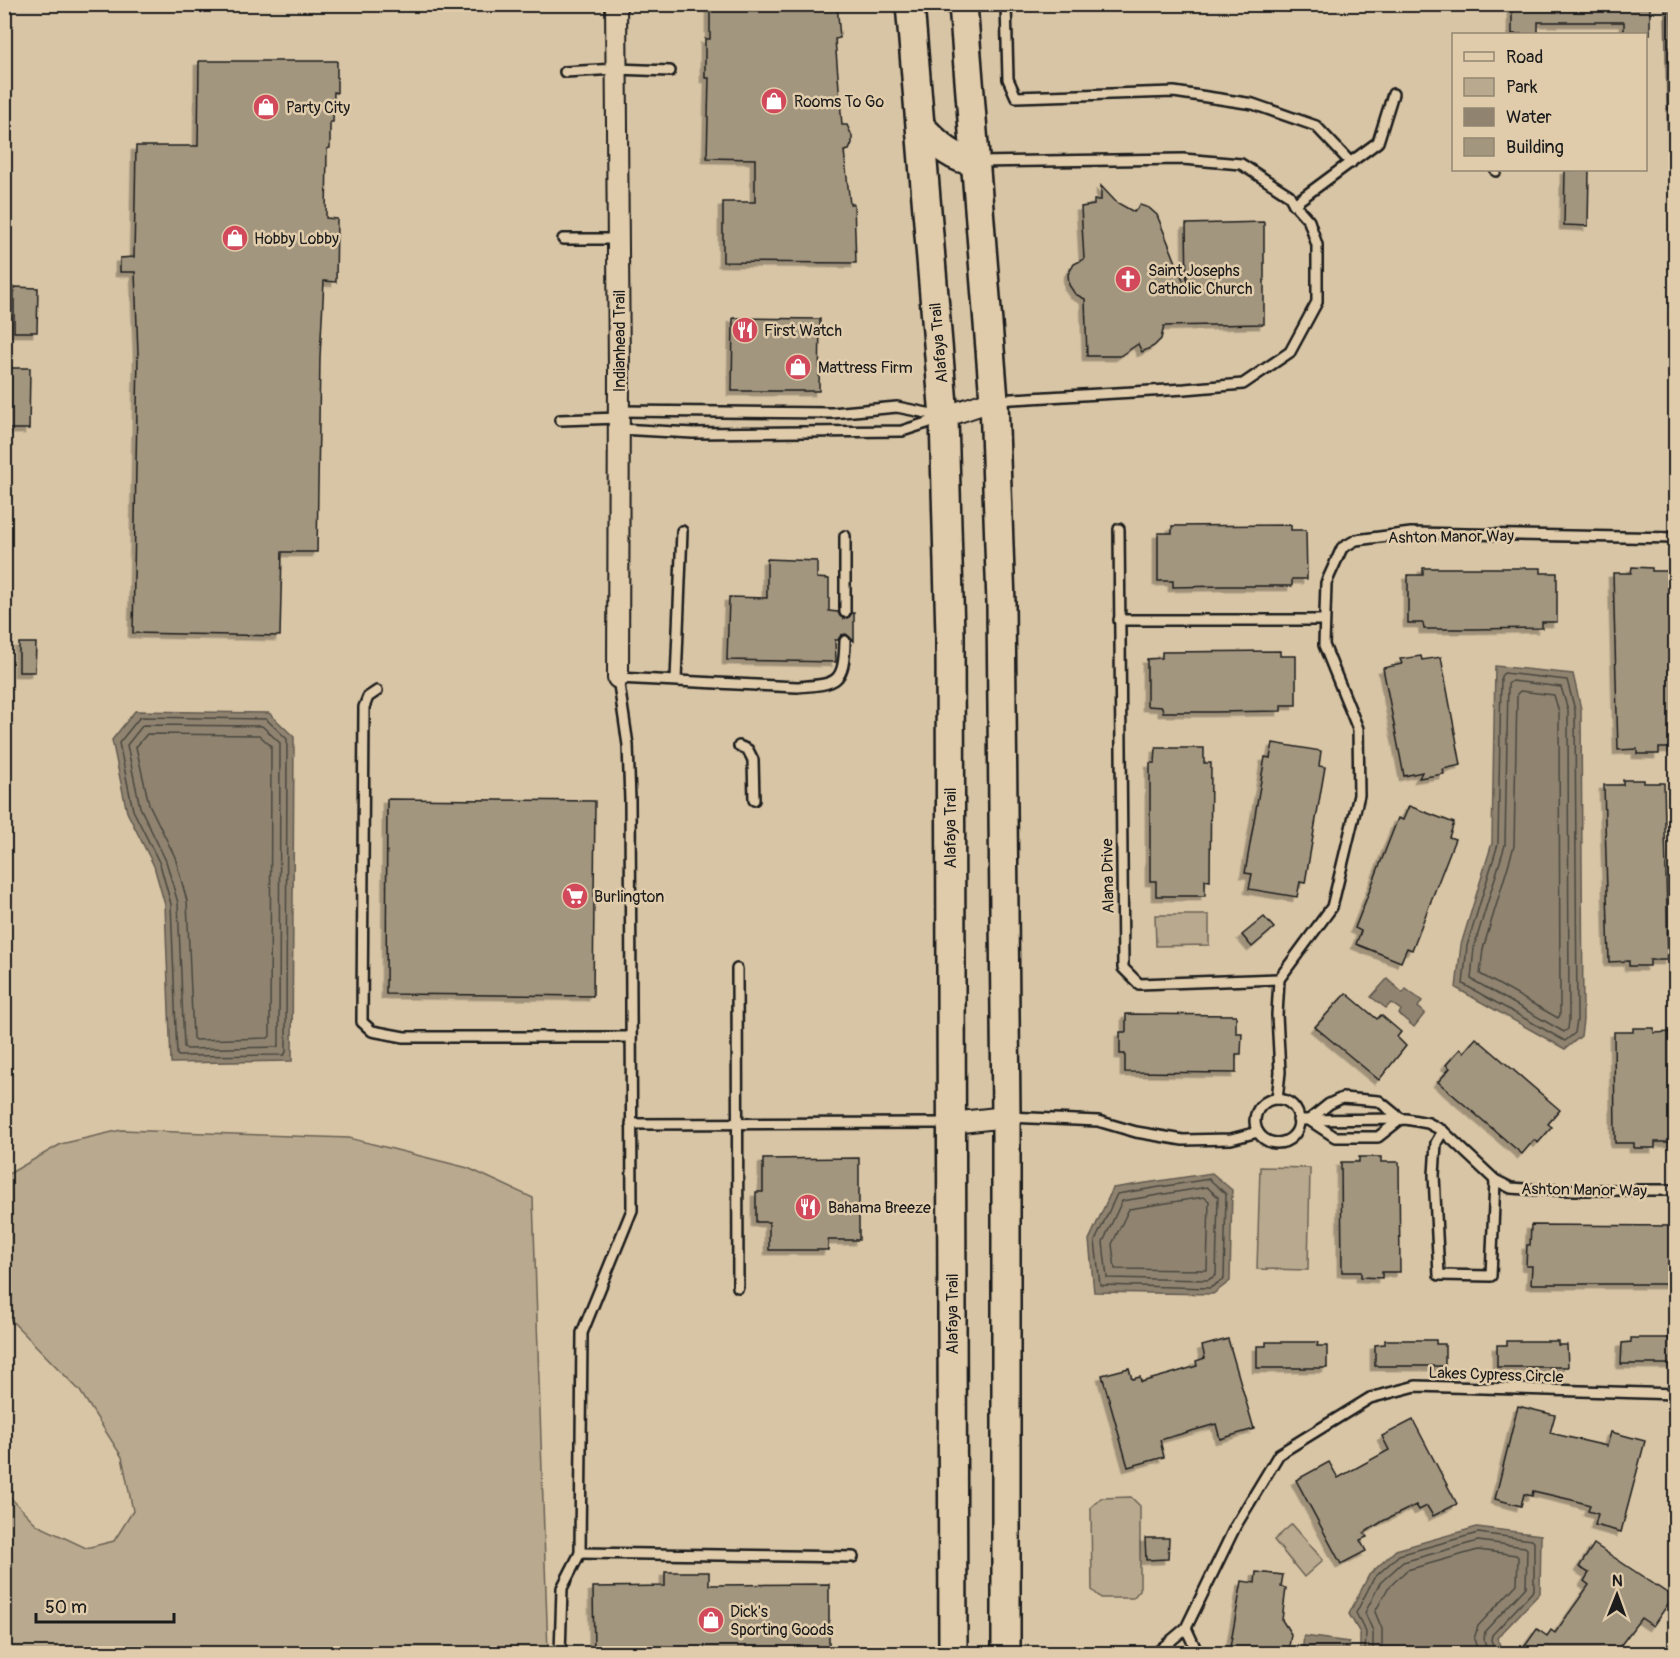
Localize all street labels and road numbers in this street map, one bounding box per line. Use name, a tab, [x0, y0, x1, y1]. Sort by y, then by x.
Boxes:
street label: Indianhead Trail	[610, 290, 630, 392]
street label: Alafaya Trail	[926, 302, 952, 384]
street label: Ashton Manor Way	[1388, 526, 1514, 548]
street label: Alafaya Trail	[941, 788, 961, 868]
street label: Alana Drive	[1097, 838, 1119, 914]
street label: Ashton Manor Way	[1521, 1179, 1647, 1201]
street label: Alafaya Trail	[943, 1274, 963, 1354]
street label: Lakes Cypress Circle	[1428, 1363, 1564, 1387]

